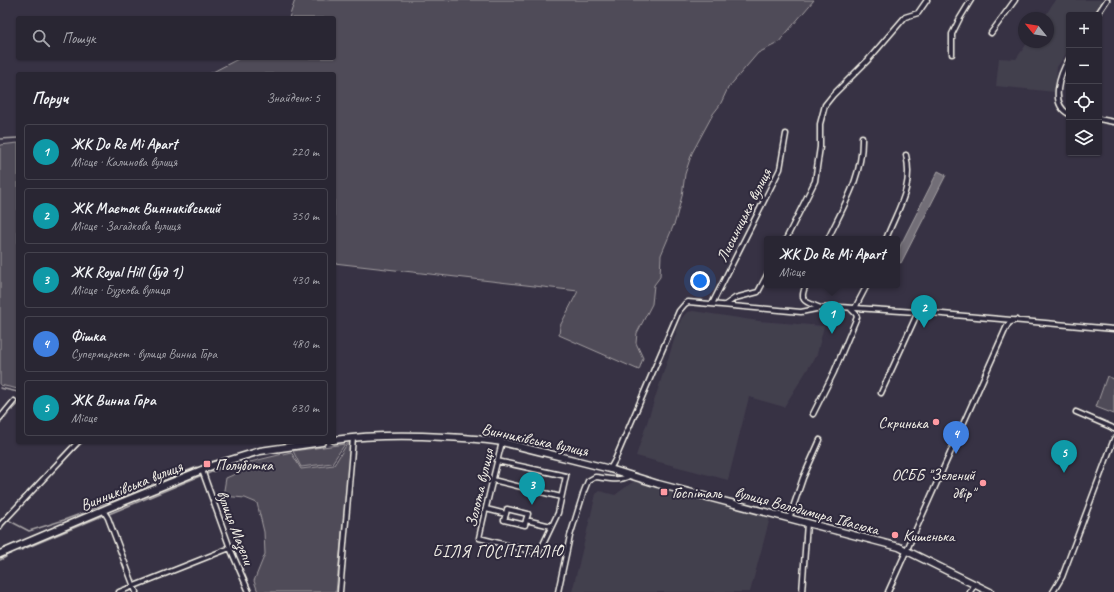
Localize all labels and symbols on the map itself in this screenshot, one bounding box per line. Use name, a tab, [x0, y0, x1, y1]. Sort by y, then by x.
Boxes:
north arrow	[1018, 12, 1054, 48]
street label: Лисиницька вулиця	[712, 164, 777, 266]
your location	[690, 271, 710, 291]
pin: 2	[911, 295, 937, 328]
pin: 1	[819, 301, 845, 334]
place label: Скринька	[878, 413, 930, 433]
marker: Скринька	[931, 417, 941, 427]
street label: Винниківська вулиця	[480, 419, 591, 461]
pin: 4	[943, 421, 969, 454]
pin: 5	[1051, 440, 1077, 473]
street label: Золота вулиця	[461, 446, 499, 529]
place label: Полуботка	[215, 455, 274, 475]
street label: Винниківська вулиця	[77, 456, 187, 516]
marker: Полуботка	[202, 459, 212, 469]
place label: ОСББ "Зелений двір"	[891, 465, 978, 503]
pin: 3	[519, 472, 545, 505]
marker: ОСББ "Зелений двір"	[978, 478, 988, 488]
street label: вулиця Володимира Івасюка	[732, 482, 882, 540]
place label: Госпіталь	[672, 483, 723, 503]
street label: вулиця Мазепи	[212, 487, 259, 569]
marker: Госпіталь	[659, 487, 669, 497]
place label: Кишенька	[903, 526, 956, 546]
marker: Кишенька	[890, 530, 900, 540]
district label: БІЛЯ ГОСПІТАЛЮ	[432, 541, 565, 562]

